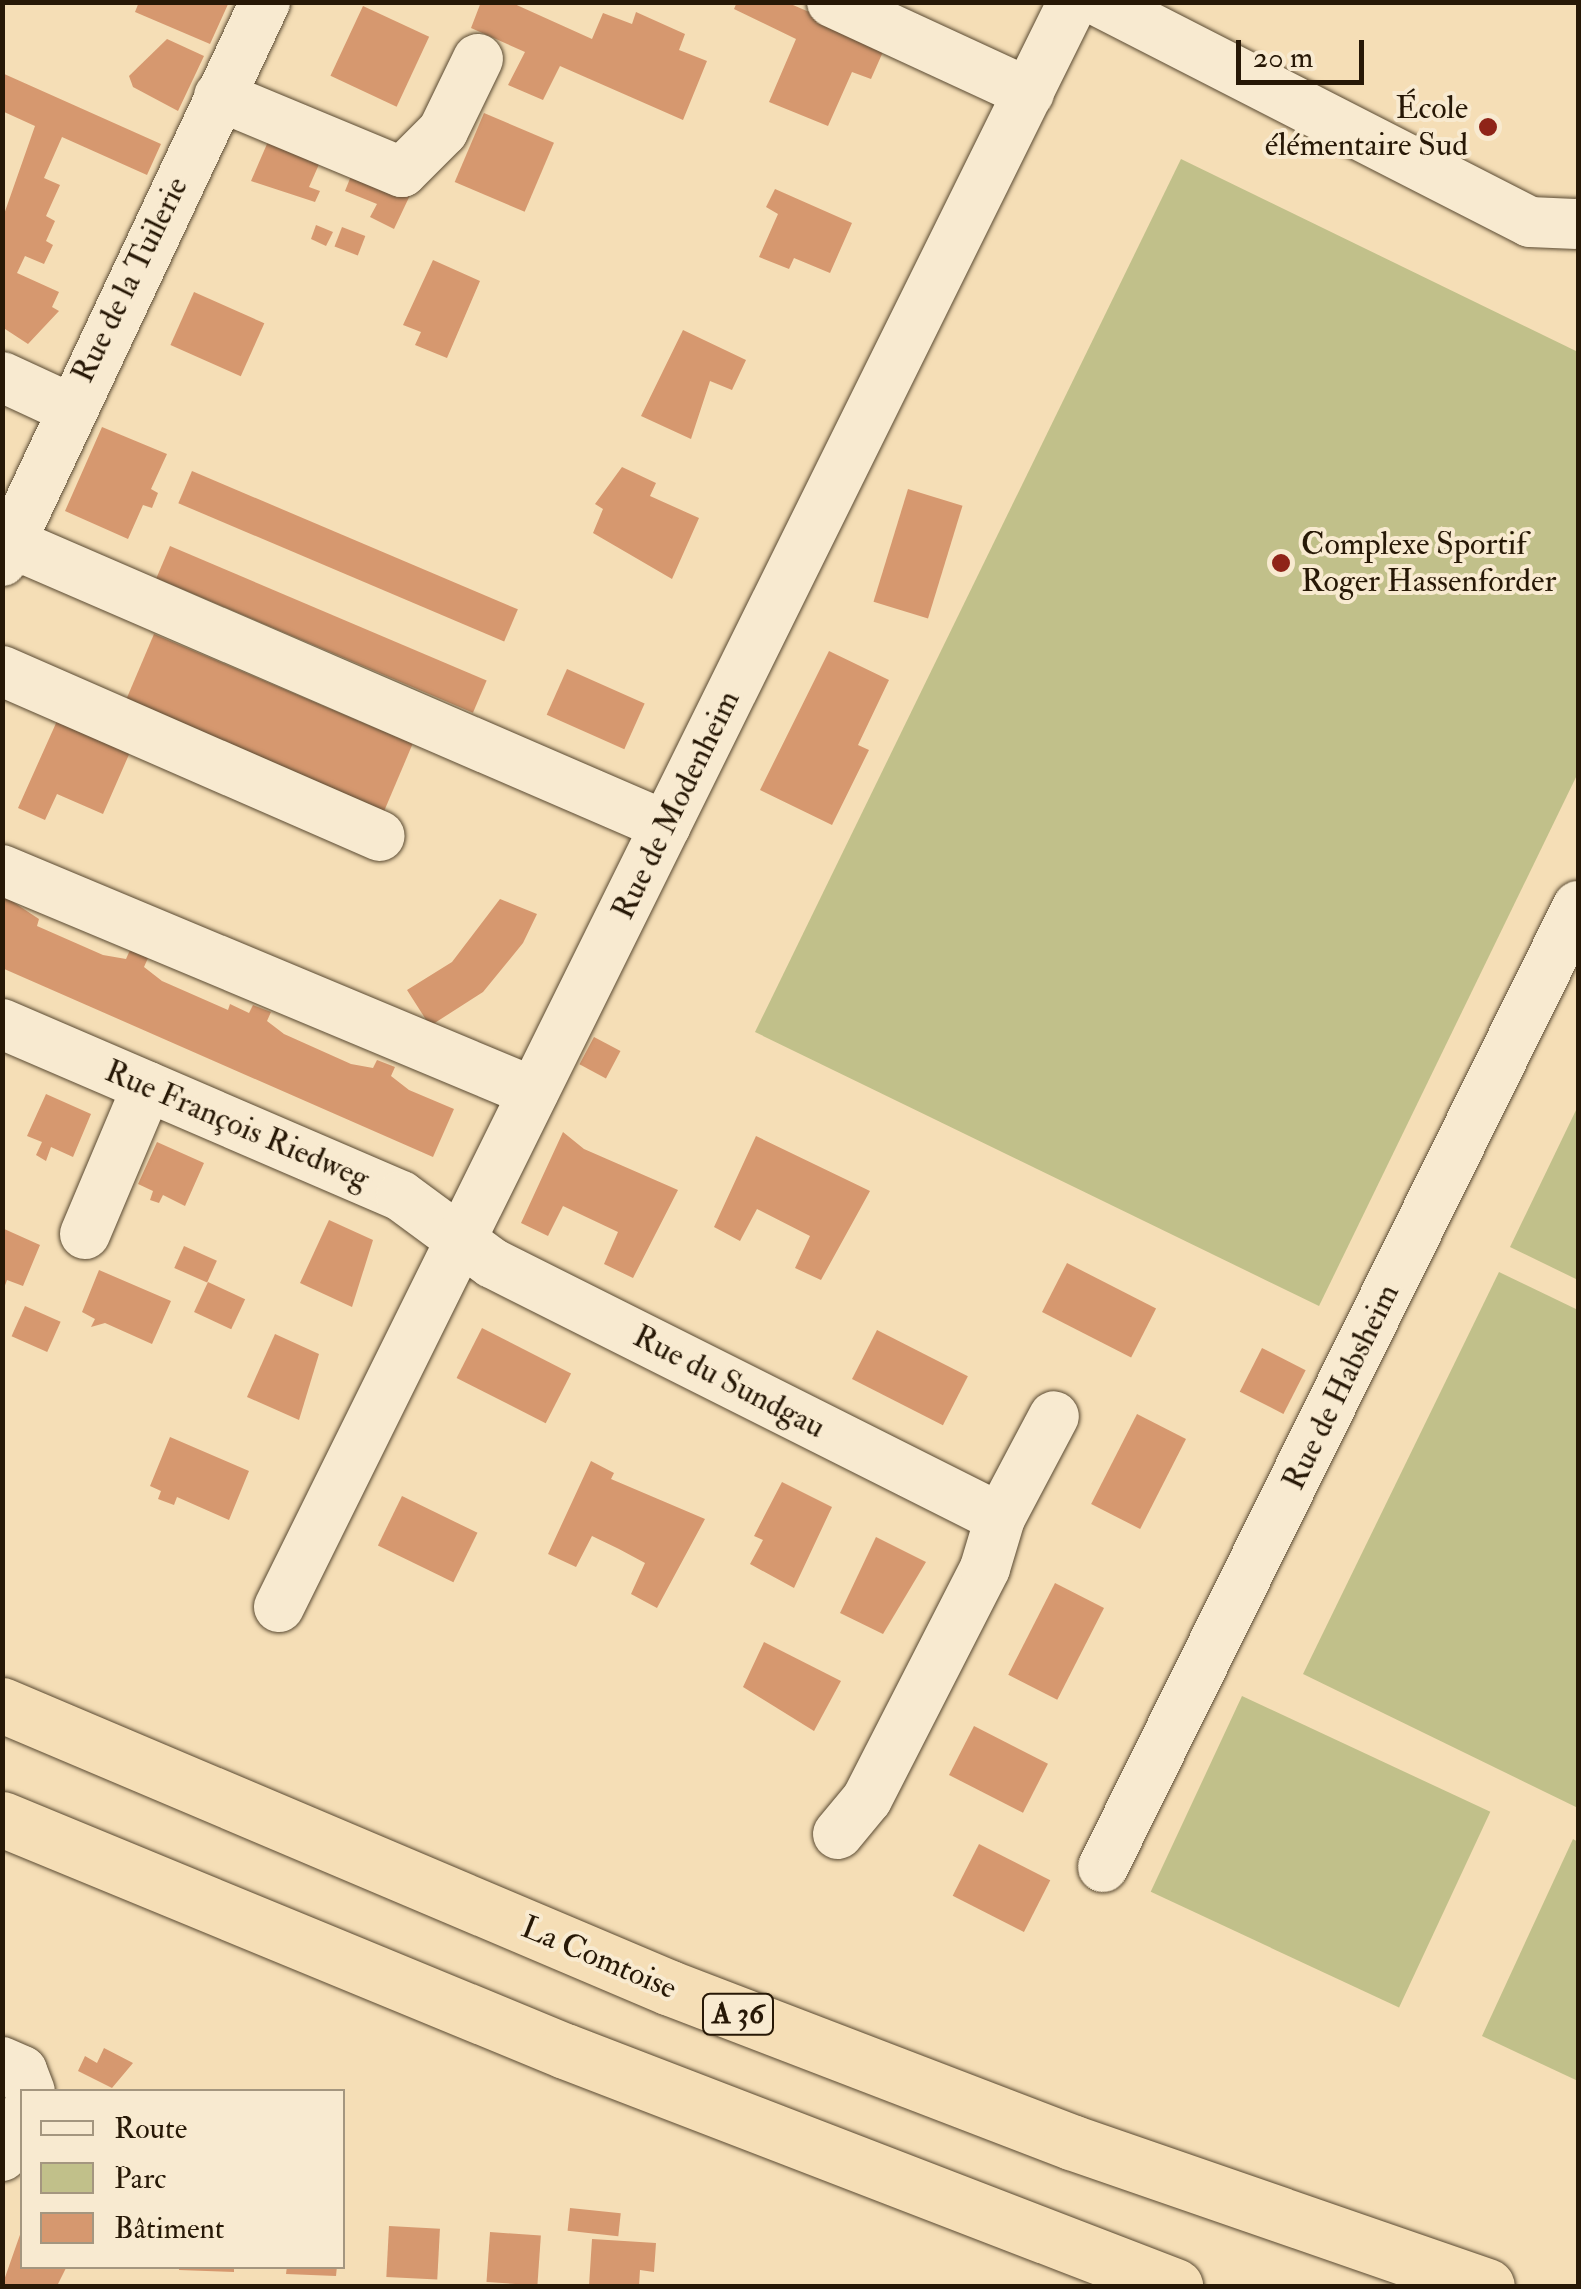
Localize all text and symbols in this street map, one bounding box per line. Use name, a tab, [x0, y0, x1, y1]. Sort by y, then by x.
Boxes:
scale bar	[1241, 20, 1368, 82]
text: 20 m	[1253, 39, 1313, 76]
place label: École élémentaire Sud	[1265, 90, 1468, 165]
marker: École élémentaire Sud	[1477, 116, 1499, 138]
street label: Rue de la Tuilerie	[64, 171, 196, 389]
place label: Complexe Sportif Roger Hassenforder	[1301, 526, 1556, 601]
marker: Complexe Sportif Roger Hassenforder	[1270, 552, 1292, 574]
street label: Rue de Modenheim	[604, 684, 748, 926]
street label: Rue François Riedweg	[99, 1052, 375, 1198]
street label: Rue de Habsheim	[1275, 1278, 1407, 1496]
street label: Rue du Sundgau	[627, 1317, 831, 1447]
street label: La Comtoise	[516, 1908, 682, 2008]
road number: A 36	[700, 1989, 776, 2039]
legend	[20, 2089, 345, 2269]
text: Route	[114, 2110, 187, 2147]
text: Parc	[114, 2160, 166, 2197]
text: Bâtiment	[114, 2210, 224, 2247]

